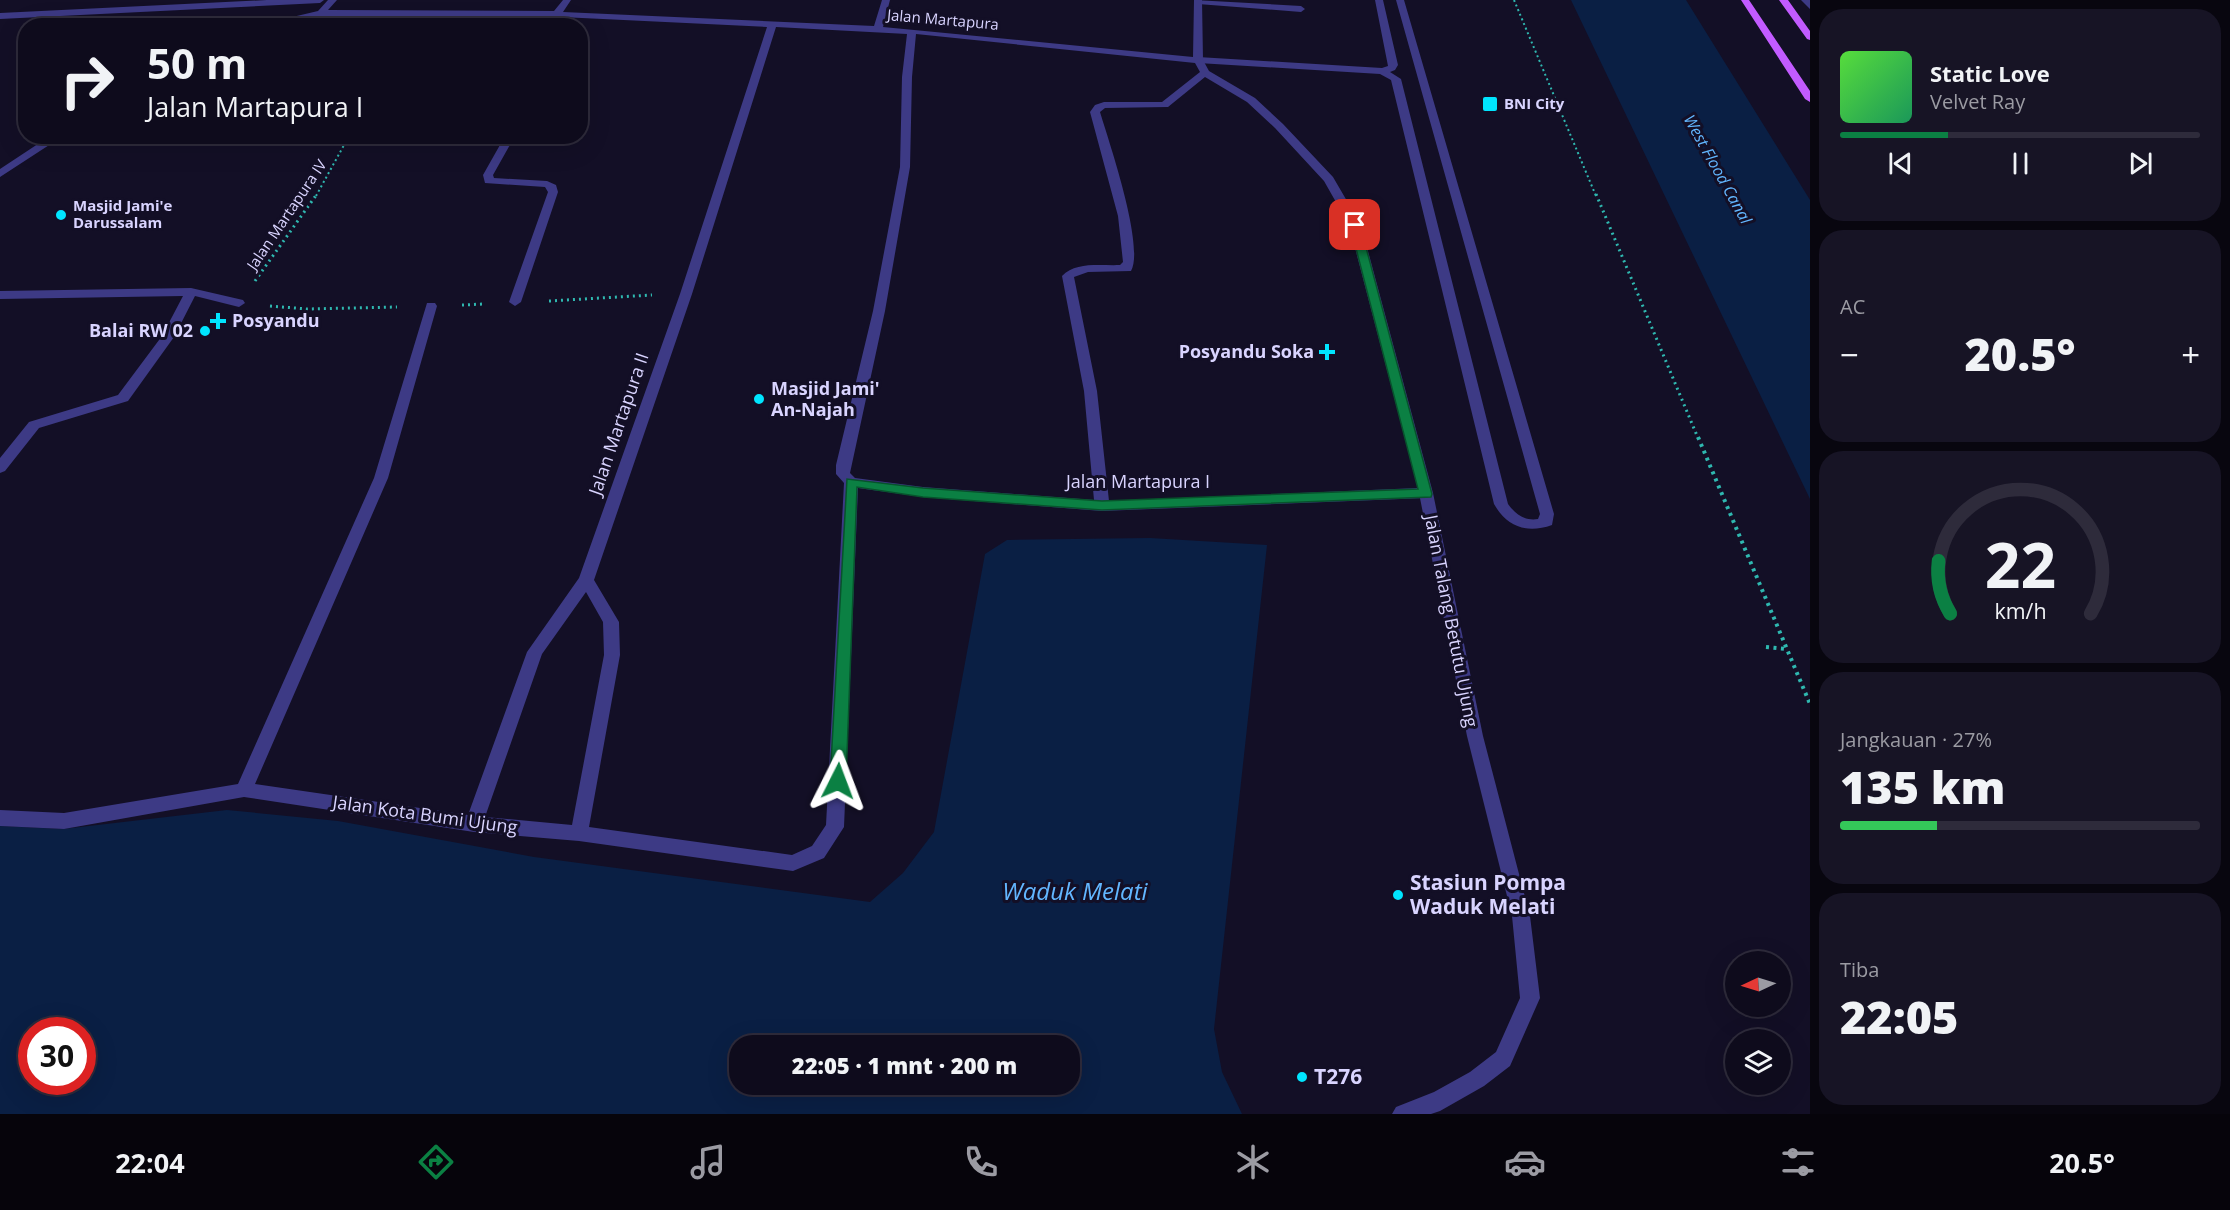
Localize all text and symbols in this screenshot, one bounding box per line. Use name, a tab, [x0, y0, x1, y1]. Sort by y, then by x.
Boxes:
street label: Jalan Martapura	[884, 4, 1000, 34]
text: 50 m	[147, 34, 247, 91]
icon: right	[48, 42, 126, 120]
text: Static Love	[1930, 58, 2050, 88]
text: Jalan Martapura I	[147, 88, 363, 125]
text: Velvet Ray	[1930, 88, 2025, 115]
place label: BNI City	[1504, 93, 1565, 113]
marker: BNI City	[1481, 95, 1499, 113]
water label: West Flood Canal	[1679, 110, 1758, 228]
icon: previous	[1884, 147, 1917, 180]
icon: pause	[2004, 147, 2037, 180]
icon: next	[2124, 147, 2157, 180]
street label: Jalan Martapura IV	[241, 155, 331, 275]
place label: Masjid Jami'e Darussalam	[73, 195, 173, 232]
pin	[1329, 199, 1380, 250]
marker: Masjid Jami'e Darussalam	[54, 208, 68, 222]
icon: arrive	[1338, 208, 1371, 241]
text: AC	[1840, 293, 1865, 320]
place label: Posyandu	[232, 308, 320, 332]
marker: Posyandu	[209, 312, 227, 330]
place label: Balai RW 02	[89, 318, 193, 342]
text: 20.5°	[1964, 323, 2076, 384]
marker: Balai RW 02	[198, 324, 212, 338]
text: −	[1840, 332, 1859, 377]
text: +	[2181, 332, 2200, 377]
place label: Posyandu Soka	[1179, 339, 1314, 363]
marker: Posyandu Soka	[1318, 343, 1336, 361]
street label: Jalan Martapura II	[582, 349, 654, 500]
place label: Masjid Jami' An-Najah	[771, 376, 880, 421]
marker: Masjid Jami' An-Najah	[752, 392, 766, 406]
street label: Jalan Martapura I	[1064, 469, 1210, 493]
street label: Jalan Talang Betutu Ujung	[1419, 511, 1484, 729]
text: 22	[1984, 521, 2056, 606]
text: km/h	[1994, 596, 2046, 625]
text: Jangkauan · 27%	[1840, 726, 1992, 753]
position arrow	[806, 749, 870, 813]
text: 135 km	[1840, 756, 2005, 817]
street label: Jalan Kota Bumi Ujung	[329, 789, 519, 839]
place label: Stasiun Pompa Waduk Melati	[1410, 868, 1566, 920]
water label: Waduk Melati	[1002, 874, 1149, 907]
marker: Stasiun Pompa Waduk Melati	[1391, 888, 1405, 902]
north arrow	[1725, 951, 1791, 1017]
map controls	[1725, 951, 1791, 1095]
text: Tiba	[1840, 956, 1879, 983]
text: 22:05	[1840, 986, 1958, 1047]
speed limit sign: 30	[18, 1017, 96, 1095]
button: layers	[1725, 1029, 1791, 1095]
text: 22:05 · 1 mnt · 200 m	[792, 1050, 1017, 1080]
place label: T276	[1314, 1062, 1362, 1090]
marker: T276	[1295, 1070, 1309, 1084]
icon: directions	[415, 1141, 457, 1183]
icon: music	[687, 1141, 729, 1183]
icon: phone	[960, 1141, 1002, 1183]
icon: climate	[1232, 1141, 1274, 1183]
icon: car	[1504, 1141, 1546, 1183]
icon: filters	[1777, 1141, 1819, 1183]
text: 22:04	[115, 1144, 185, 1181]
text: 20.5°	[2049, 1144, 2115, 1181]

